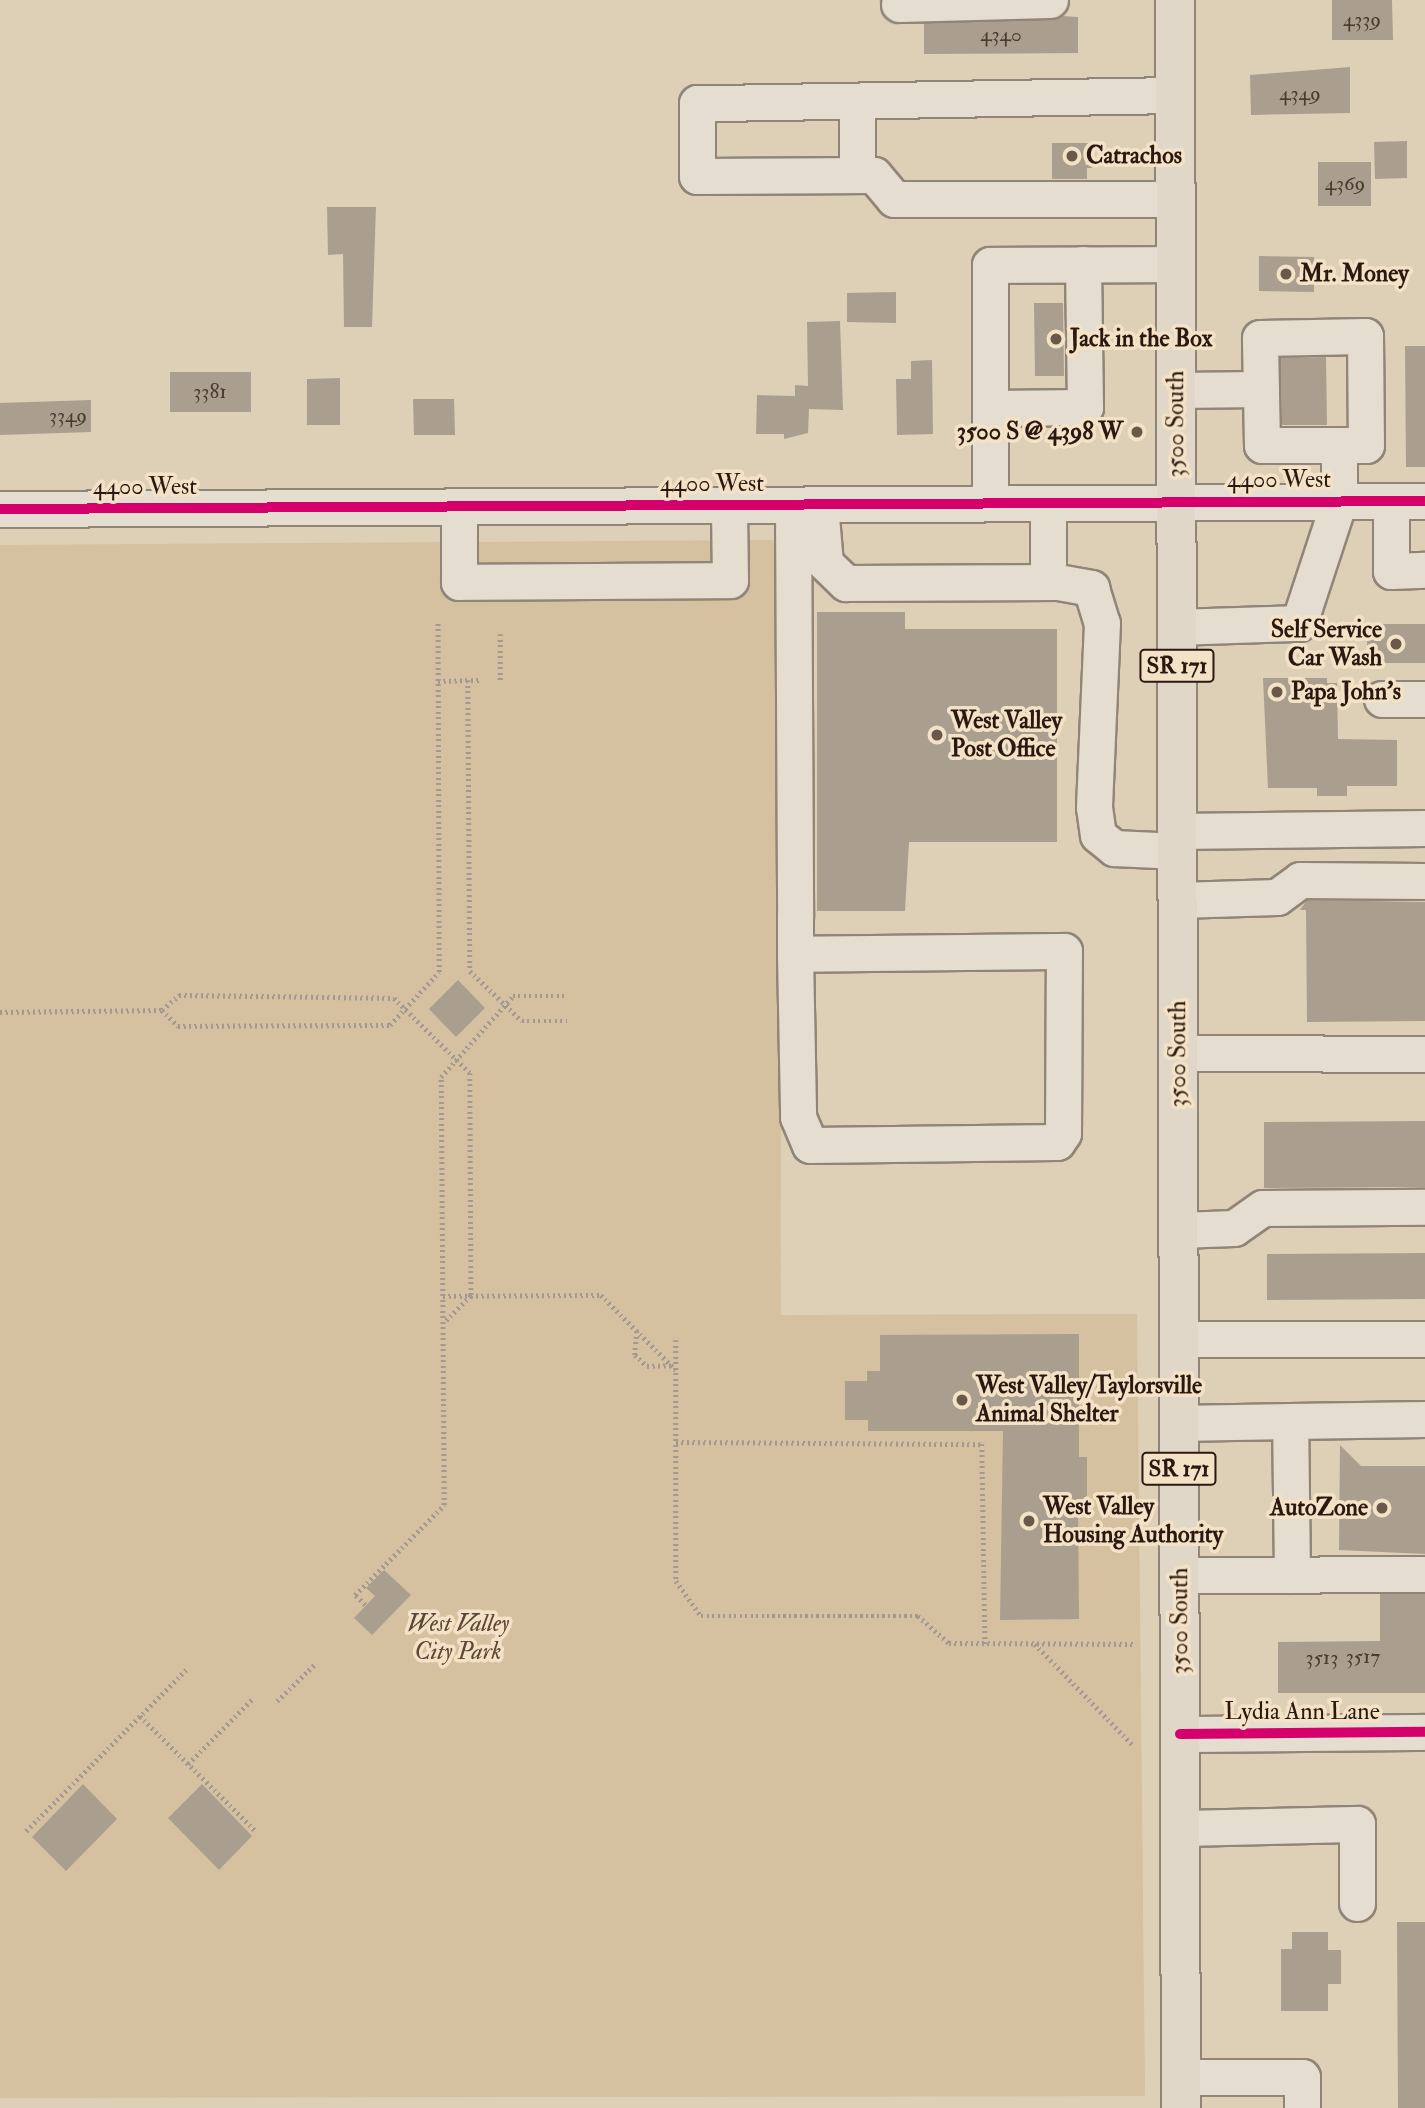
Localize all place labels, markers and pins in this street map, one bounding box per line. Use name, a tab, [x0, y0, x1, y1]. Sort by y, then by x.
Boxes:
place label: Catrachos	[1086, 142, 1182, 170]
marker: Catrachos	[1064, 148, 1080, 164]
place label: Mr. Money	[1300, 260, 1409, 288]
marker: Mr. Money	[1278, 266, 1294, 282]
place label: Jack in the Box	[1070, 325, 1212, 353]
marker: Jack in the Box	[1048, 331, 1064, 347]
place label: 3500 S @ 4398 W	[957, 418, 1123, 446]
marker: 3500 S @ 4398 W	[1129, 424, 1145, 440]
place label: Self Service Car Wash	[1271, 616, 1382, 672]
marker: Self Service Car Wash	[1388, 636, 1404, 652]
place label: Papa John's	[1291, 678, 1401, 706]
marker: Papa John's	[1269, 684, 1285, 700]
place label: West Valley Post Office	[951, 707, 1062, 763]
marker: West Valley Post Office	[929, 727, 945, 743]
place label: West Valley/Taylorsville Animal Shelter	[976, 1372, 1202, 1428]
marker: West Valley/Taylorsville Animal Shelter	[954, 1392, 970, 1408]
place label: West Valley Housing Authority	[1043, 1493, 1223, 1549]
place label: AutoZone	[1270, 1494, 1368, 1522]
marker: AutoZone	[1374, 1500, 1390, 1516]
marker: West Valley Housing Authority	[1021, 1513, 1037, 1529]

